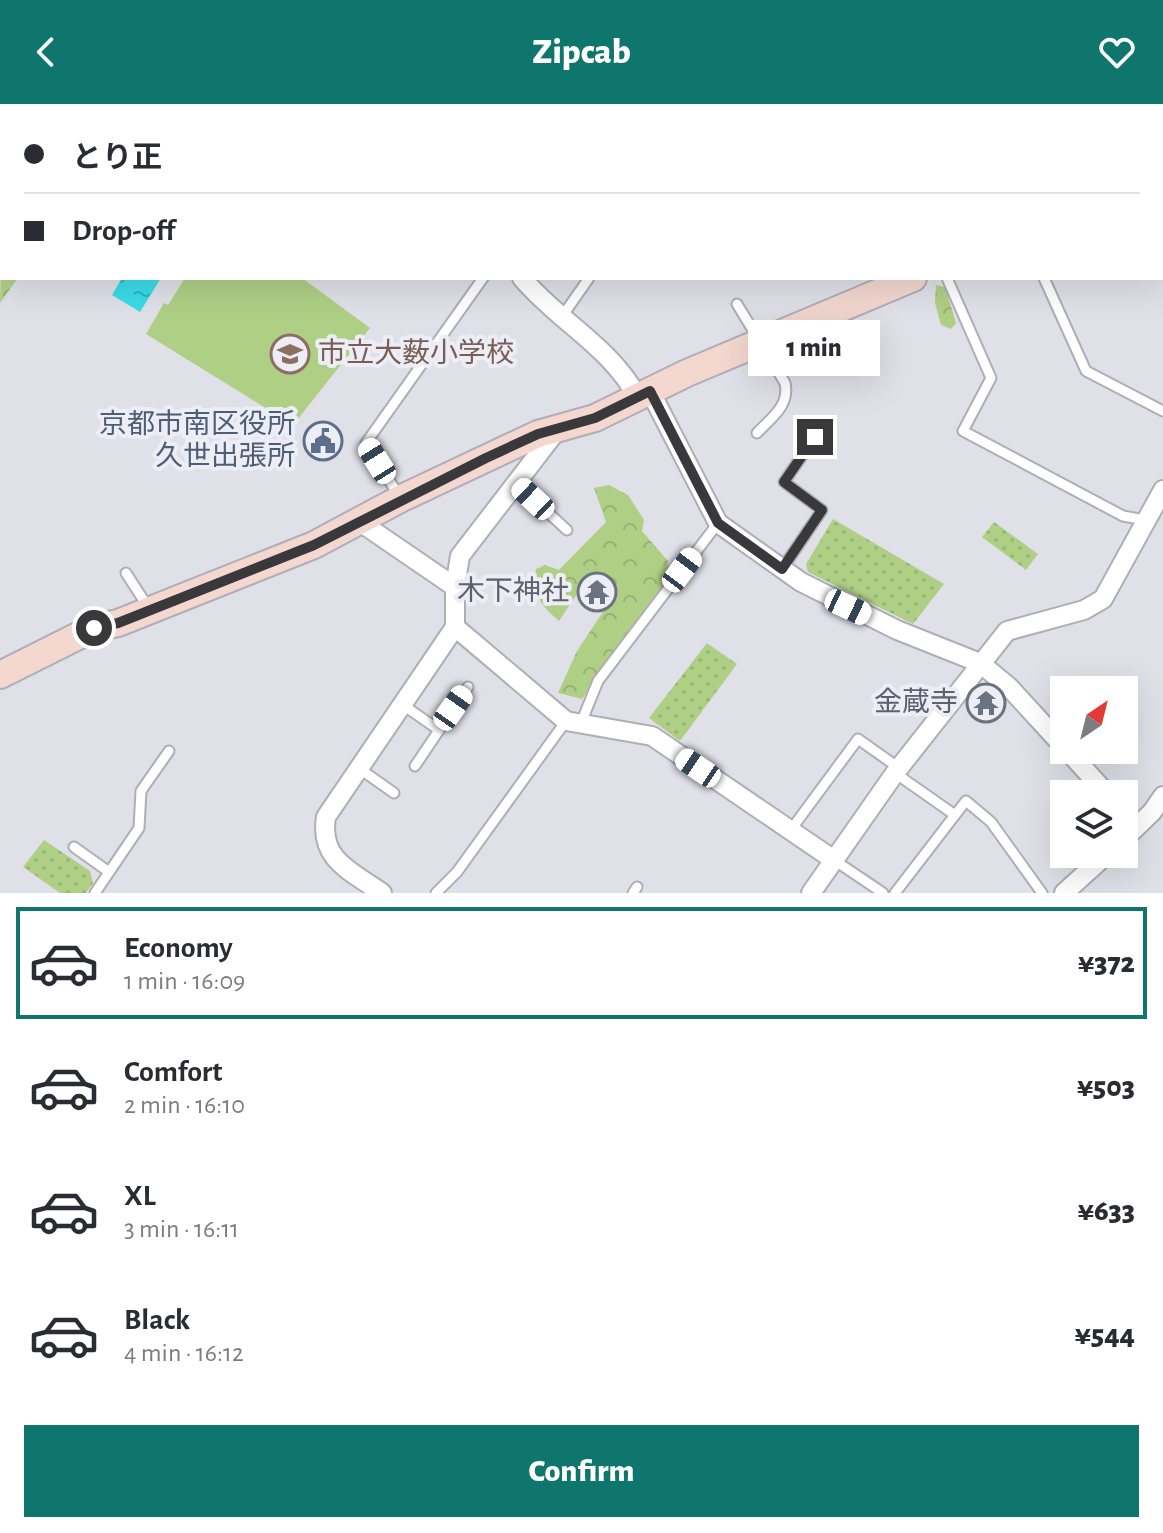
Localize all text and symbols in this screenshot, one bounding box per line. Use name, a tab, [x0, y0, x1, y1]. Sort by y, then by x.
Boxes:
icon: back	[24, 30, 68, 74]
icon: heart	[1095, 30, 1139, 74]
text: Zipcab	[532, 34, 631, 70]
text: とり正	[72, 143, 162, 173]
text: Drop-off	[72, 216, 175, 246]
callout: 1 min	[749, 321, 881, 377]
school or university icon: 市立大薮小学校	[269, 333, 311, 375]
text: 1 min	[786, 335, 842, 361]
place label: 市立大薮小学校	[318, 338, 514, 368]
place label: 京都市南区役所 久世出張所	[99, 409, 295, 471]
route end	[797, 419, 833, 455]
public building icon: 京都市南区役所 久世出張所	[302, 420, 344, 462]
car	[354, 434, 400, 488]
car	[507, 474, 559, 524]
car	[658, 544, 706, 596]
temple icon: 木下神社	[576, 571, 618, 613]
place label: 木下神社	[457, 576, 569, 606]
car	[821, 586, 875, 628]
route start	[76, 610, 112, 646]
north arrow	[1050, 676, 1138, 764]
map controls	[1050, 676, 1138, 868]
car	[429, 681, 477, 735]
temple icon: 金蔵寺	[965, 682, 1007, 724]
place label: 金蔵寺	[874, 687, 958, 717]
car	[671, 745, 725, 791]
button: layers	[1050, 780, 1138, 868]
icon: car	[28, 927, 100, 999]
text: Economy	[124, 933, 233, 963]
text: ¥372	[1078, 948, 1135, 978]
text: 1 min · 16:09	[124, 968, 245, 994]
icon: car	[28, 1051, 100, 1123]
text: Comfort	[124, 1057, 223, 1087]
text: ¥503	[1077, 1072, 1135, 1102]
text: 2 min · 16:10	[124, 1092, 245, 1118]
icon: car	[28, 1175, 100, 1247]
text: XL	[124, 1181, 156, 1211]
text: ¥633	[1077, 1196, 1135, 1226]
text: 3 min · 16:11	[124, 1216, 239, 1242]
icon: car	[28, 1299, 100, 1371]
text: Black	[124, 1305, 190, 1335]
text: ¥544	[1075, 1320, 1135, 1350]
text: 4 min · 16:12	[124, 1340, 244, 1366]
button: Confirm	[24, 1425, 1139, 1517]

